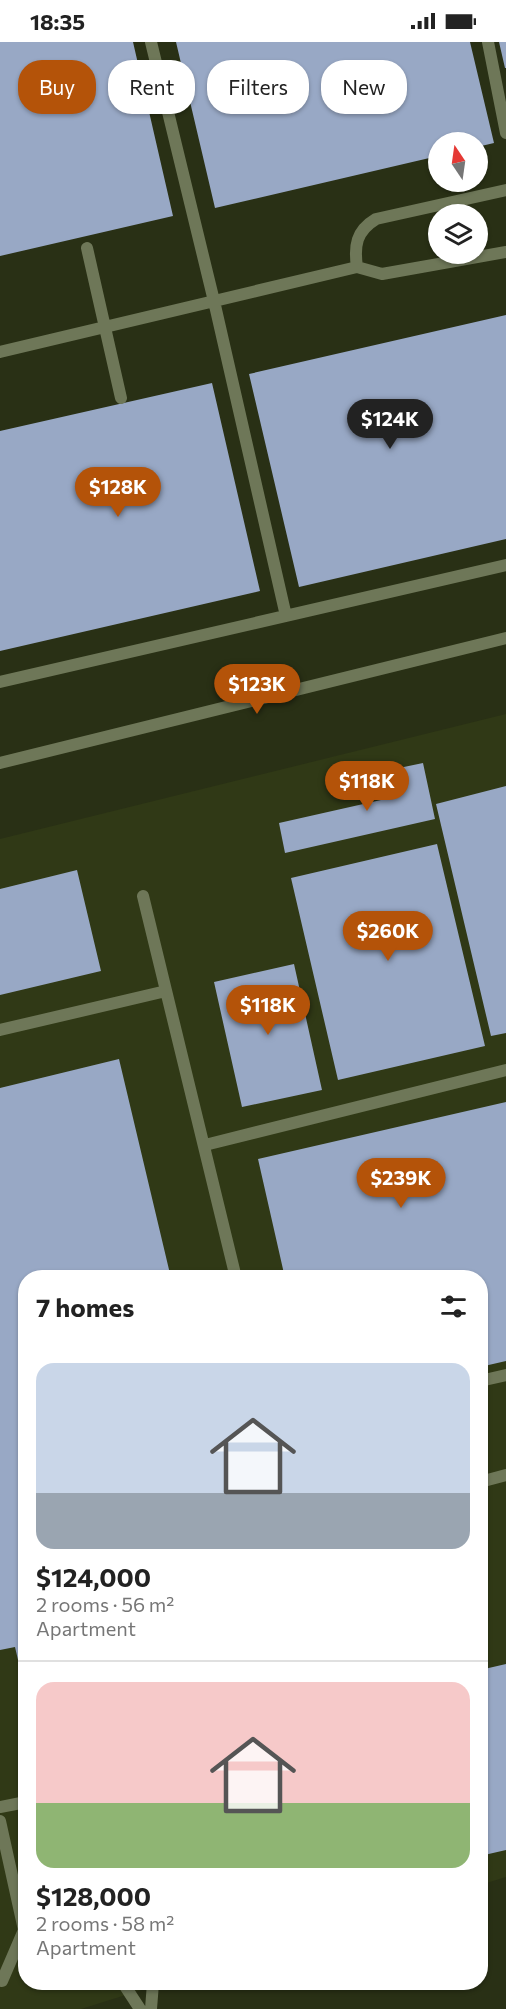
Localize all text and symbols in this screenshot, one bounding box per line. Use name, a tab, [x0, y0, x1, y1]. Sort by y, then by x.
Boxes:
text: 18:35	[30, 8, 85, 35]
chip: Buy	[18, 60, 96, 114]
chip: Rent	[108, 60, 195, 114]
chip: Filters	[207, 60, 309, 114]
chip: New	[321, 60, 407, 114]
north arrow	[428, 132, 488, 192]
map controls	[428, 132, 488, 264]
button: layers	[428, 204, 488, 264]
pin: $124K	[348, 399, 432, 450]
text: $124K	[361, 406, 419, 430]
pin: $128K	[76, 467, 160, 518]
text: $128K	[89, 474, 147, 498]
pin: $123K	[215, 664, 299, 715]
text: $123K	[228, 671, 286, 695]
pin: $118K	[325, 761, 409, 812]
text: $118K	[339, 768, 395, 792]
pin: $260K	[346, 911, 430, 962]
text: $260K	[357, 918, 419, 942]
pin: $118K	[226, 985, 310, 1036]
text: $118K	[240, 992, 296, 1016]
pin: $239K	[359, 1158, 443, 1209]
text: $239K	[371, 1165, 431, 1189]
icon: filters	[437, 1290, 470, 1323]
text: 7 homes	[36, 1291, 134, 1322]
icon: home	[199, 1402, 307, 1510]
text: $124,000	[36, 1561, 151, 1592]
text: 2 rooms · 56 m²	[36, 1592, 174, 1616]
text: Apartment	[36, 1616, 136, 1640]
icon: home	[199, 1721, 307, 1829]
text: $128,000	[36, 1880, 151, 1911]
text: 2 rooms · 58 m²	[36, 1911, 174, 1935]
text: Apartment	[36, 1935, 136, 1959]

